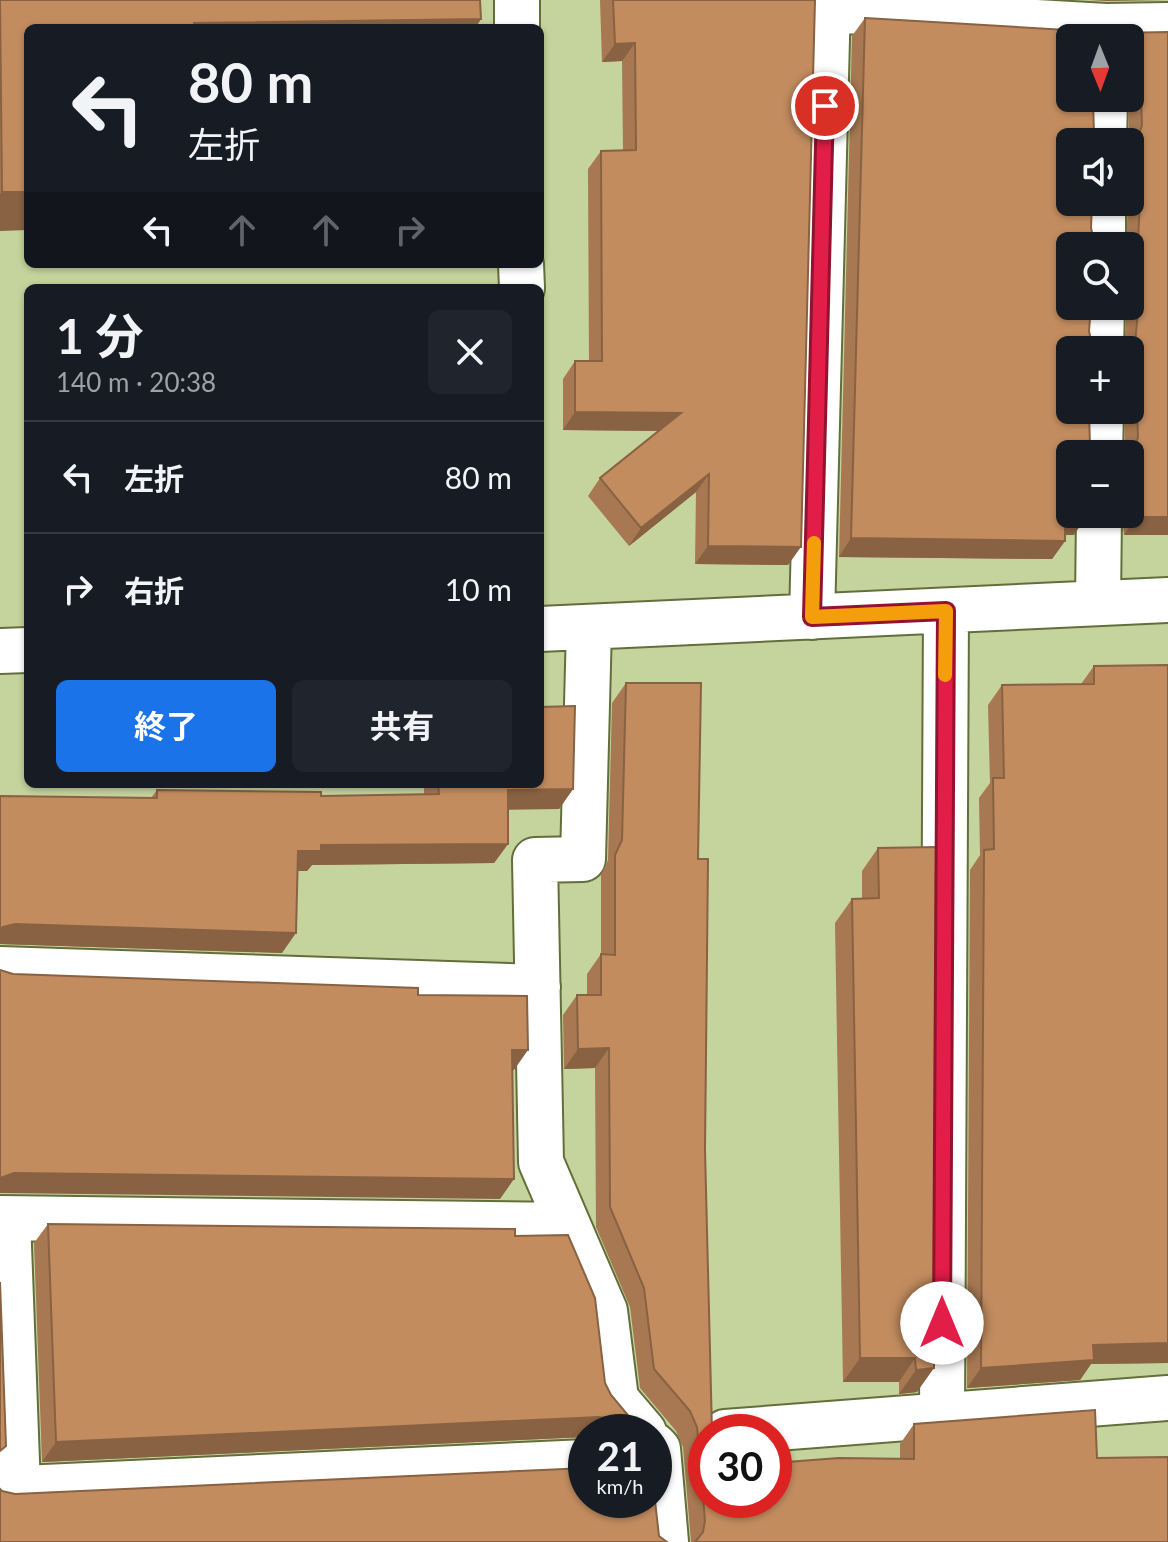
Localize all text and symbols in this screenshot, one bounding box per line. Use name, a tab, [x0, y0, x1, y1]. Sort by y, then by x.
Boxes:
north arrow	[1056, 24, 1144, 112]
map controls	[1056, 24, 1144, 528]
text: 80 m	[188, 48, 313, 115]
icon: left	[56, 56, 160, 160]
pin	[791, 72, 859, 140]
icon: arrive	[803, 84, 847, 128]
text: 左折	[188, 122, 260, 166]
button: sound	[1056, 128, 1144, 216]
icon: left	[136, 208, 180, 252]
icon: ahead	[220, 208, 264, 252]
icon: ahead	[304, 208, 348, 252]
icon: right	[388, 208, 432, 252]
button: search	[1056, 232, 1144, 320]
text: 1 分	[56, 307, 144, 364]
button: close	[428, 310, 512, 394]
button: +	[1056, 336, 1144, 424]
text: 140 m · 20:38	[56, 366, 216, 398]
button: −	[1056, 440, 1144, 528]
icon: left	[56, 455, 100, 499]
text: 80 m	[445, 459, 512, 495]
text: 左折	[124, 460, 184, 496]
icon: right	[56, 567, 100, 611]
text: 10 m	[445, 571, 512, 607]
text: 右折	[124, 572, 184, 608]
button: 終了	[56, 680, 276, 772]
button: 共有	[292, 680, 512, 772]
position arrow	[900, 1281, 984, 1365]
speed limit sign: 30	[688, 1414, 792, 1518]
text: 21	[597, 1432, 643, 1480]
text: km/h	[597, 1474, 643, 1498]

